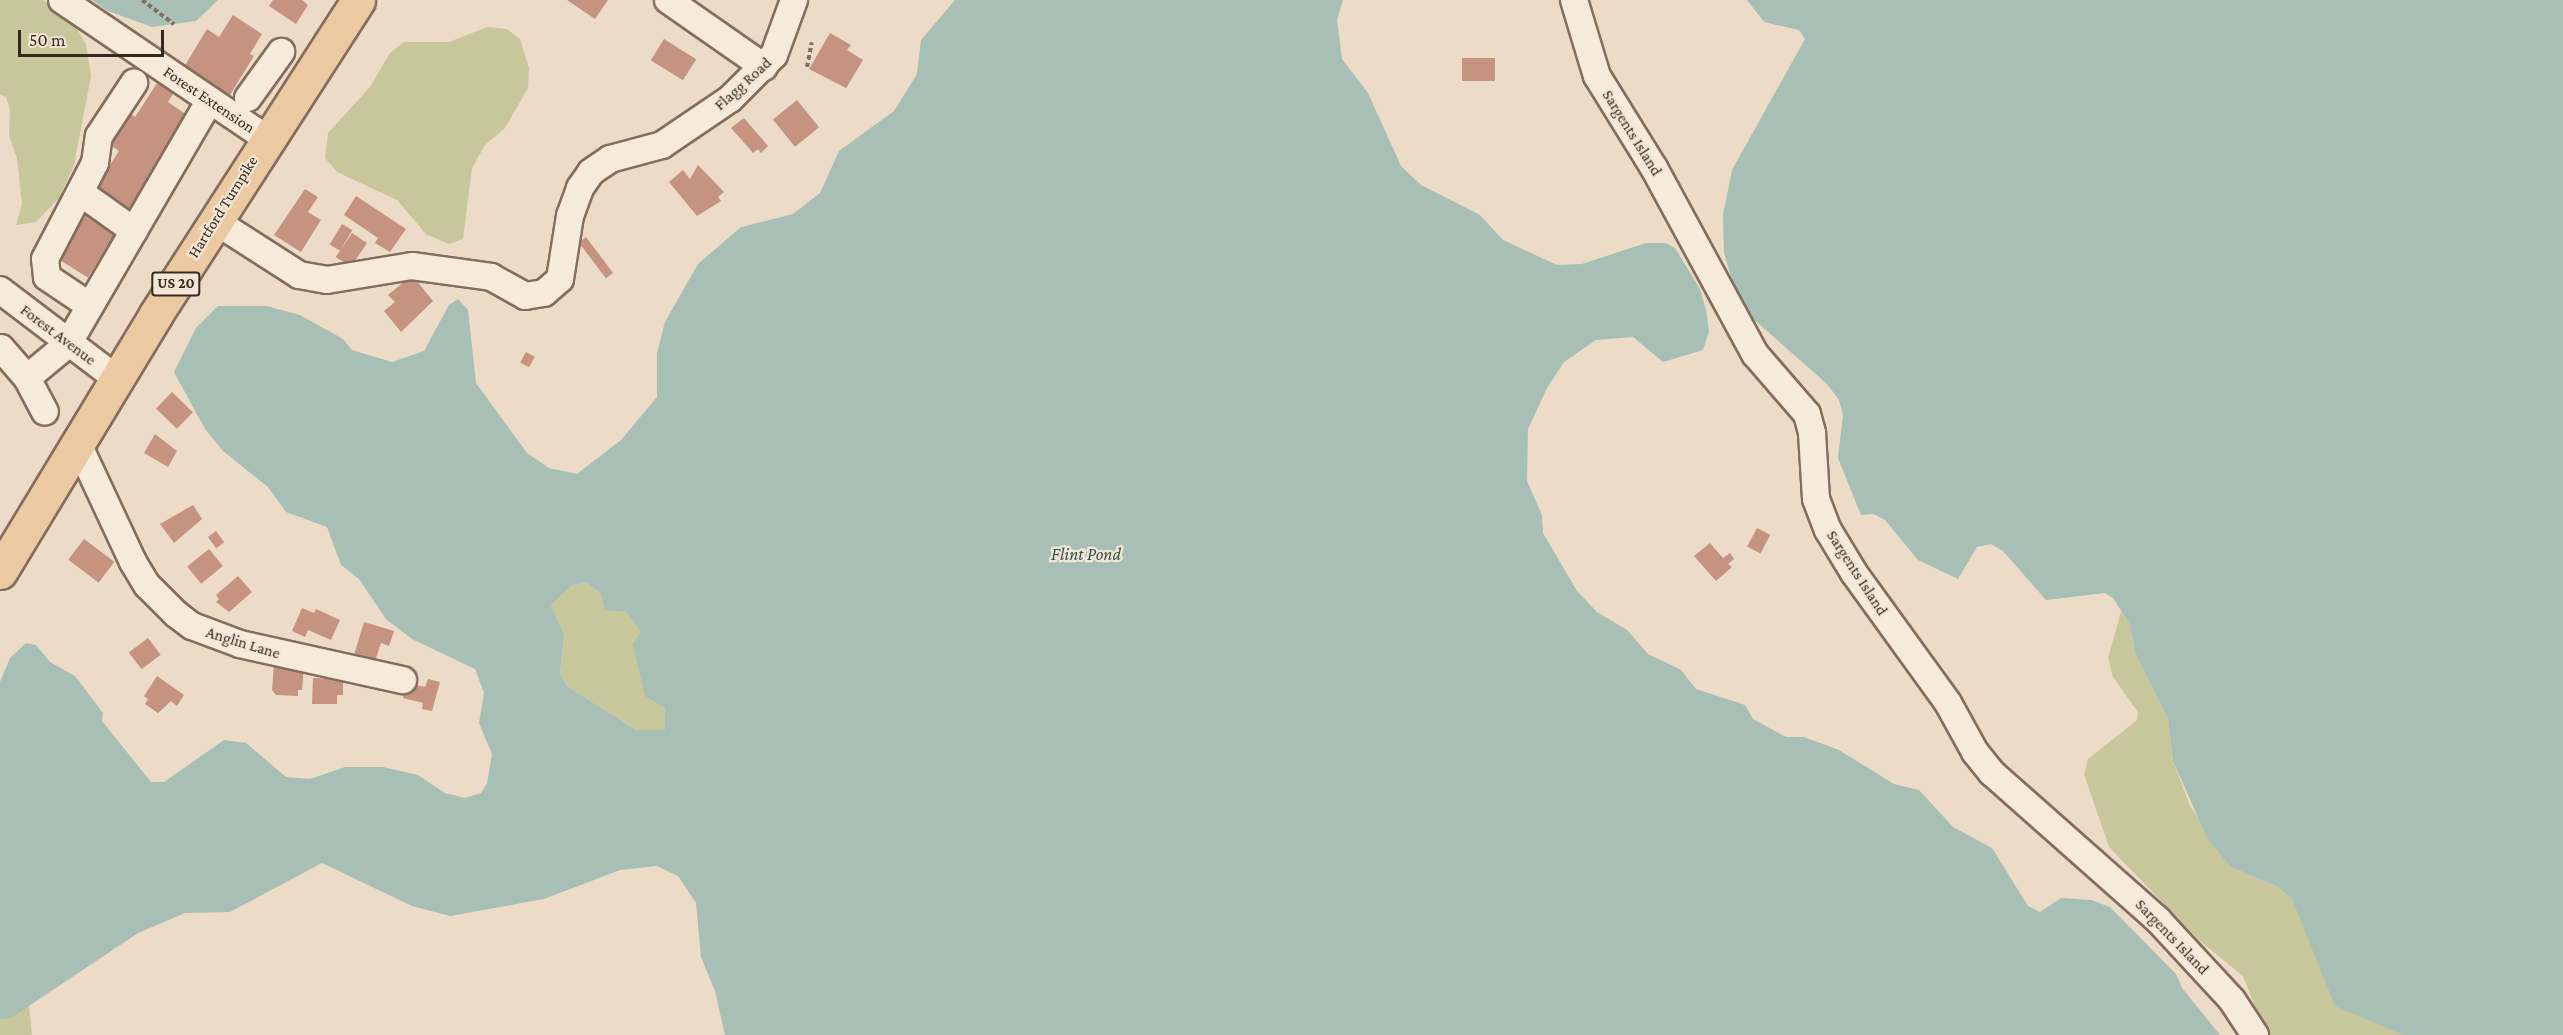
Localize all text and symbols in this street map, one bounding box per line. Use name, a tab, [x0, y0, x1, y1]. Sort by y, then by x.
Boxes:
scale bar	[21, 18, 166, 56]
text: 50 m	[29, 30, 66, 50]
street label: Flagg Road	[710, 53, 776, 115]
street label: Forest Extension	[160, 62, 258, 138]
street label: Sargents Island	[1598, 86, 1666, 180]
street label: Hartford Turnpike	[184, 152, 262, 262]
road number: US 20	[150, 272, 201, 296]
street label: Forest Avenue	[16, 300, 100, 370]
street label: Sargents Island	[1822, 527, 1892, 619]
water label: Flint Pond	[1051, 543, 1121, 565]
street label: Anglin Lane	[204, 623, 282, 663]
street label: Sargents Island	[2131, 895, 2213, 979]

